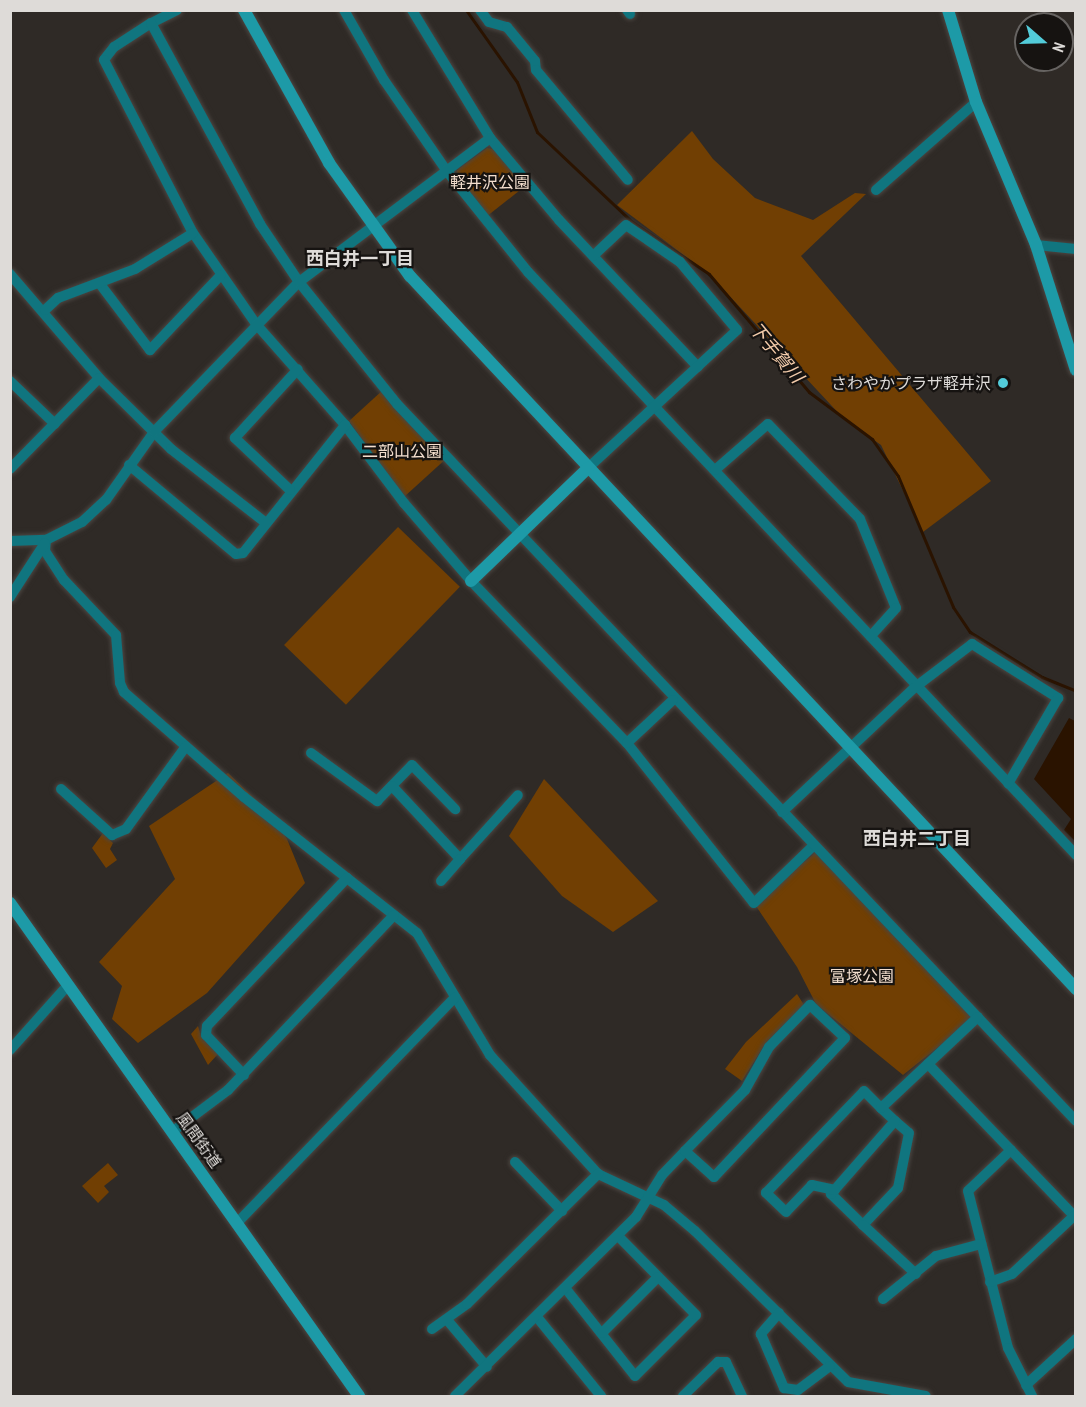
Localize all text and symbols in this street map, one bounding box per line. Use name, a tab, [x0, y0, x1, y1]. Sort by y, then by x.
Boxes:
north arrow	[1014, 12, 1074, 72]
text: N	[1048, 40, 1070, 55]
park label: 軽井沢公園	[450, 172, 530, 192]
district label: 西白井一丁目	[306, 248, 414, 270]
water label: 下手賀川	[745, 318, 807, 388]
place label: さわやかプラザ軽井沢	[831, 373, 991, 393]
marker: さわやかプラザ軽井沢	[996, 376, 1010, 390]
park label: 二部山公園	[362, 441, 442, 461]
district label: 西白井二丁目	[863, 828, 971, 850]
park label: 富塚公園	[830, 966, 894, 986]
street label: 風間街道	[172, 1108, 226, 1172]

